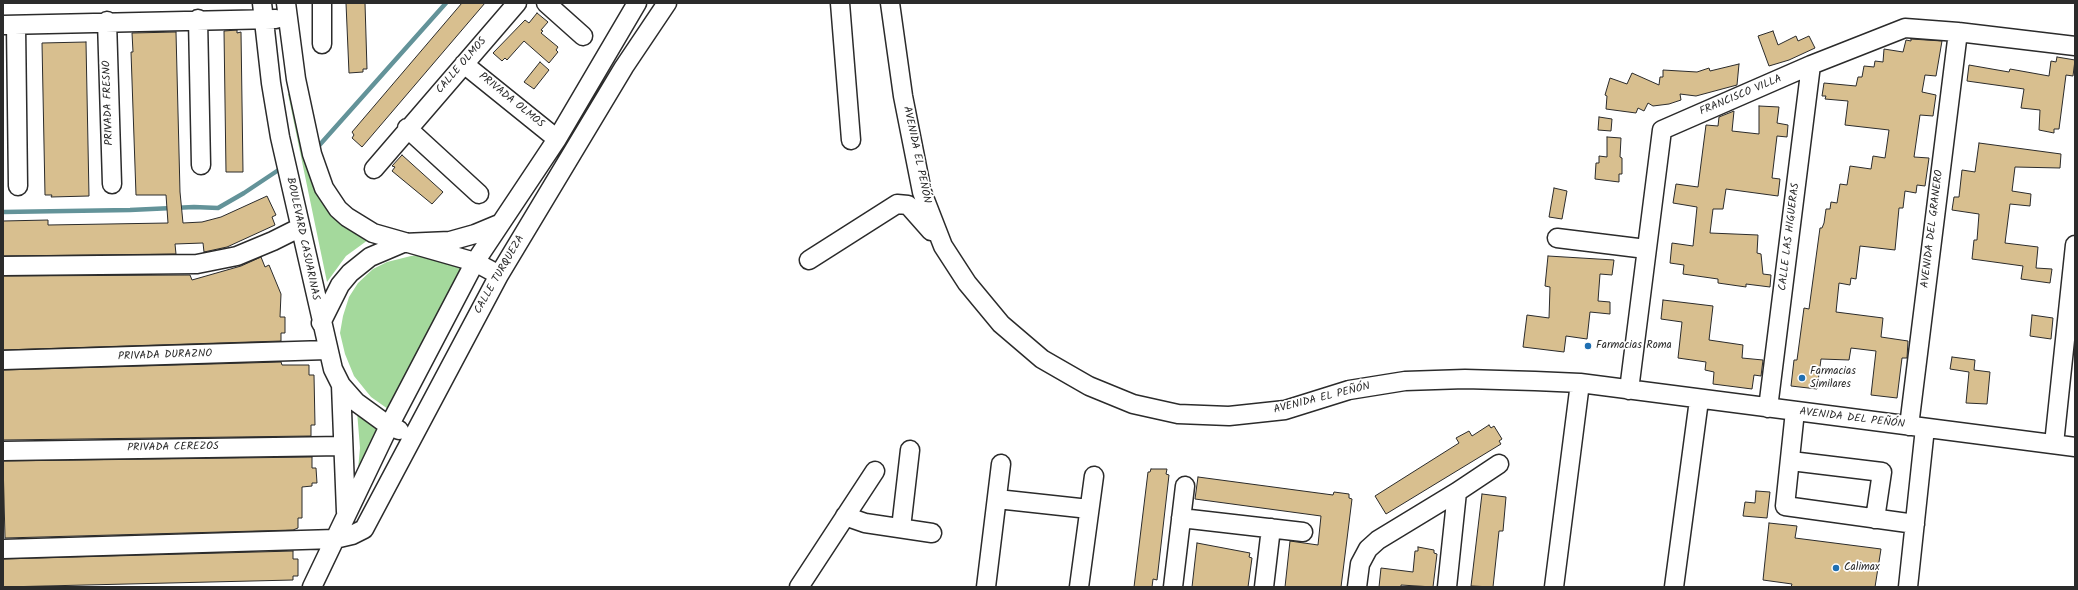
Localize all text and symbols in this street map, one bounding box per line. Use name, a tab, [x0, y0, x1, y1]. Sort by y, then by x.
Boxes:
street label: CALLE OLMOS	[434, 35, 490, 97]
street label: PRIVADA FRESNO	[101, 60, 117, 146]
street label: PRIVADA OLMOS	[476, 71, 546, 131]
street label: FRANCISCO VILLA	[1698, 73, 1784, 119]
street label: AVENIDA EL PEÑÓN	[899, 105, 933, 205]
street label: AVENIDA DEL GRANERO	[1919, 169, 1947, 289]
street label: BOULEVARD CASUARINAS	[283, 176, 321, 302]
street label: CALLE LAS HIGUERAS	[1777, 182, 1803, 292]
street label: CALLE TURQUEZA	[472, 233, 528, 317]
place label: Farmacias Roma	[1596, 339, 1672, 353]
marker: Farmacias Roma	[1583, 341, 1593, 351]
street label: PRIVADA DURAZNO	[118, 348, 212, 364]
place label: Farmacias Similares	[1810, 365, 1856, 391]
marker: Farmacias Similares	[1797, 373, 1807, 383]
street label: AVENIDA EL PEÑÓN	[1272, 381, 1372, 417]
street label: AVENIDA DEL PEÑÓN	[1799, 406, 1905, 432]
street label: PRIVADA CEREZOS	[127, 441, 219, 455]
place label: Calimax	[1844, 561, 1880, 575]
marker: Calimax	[1831, 563, 1841, 573]

